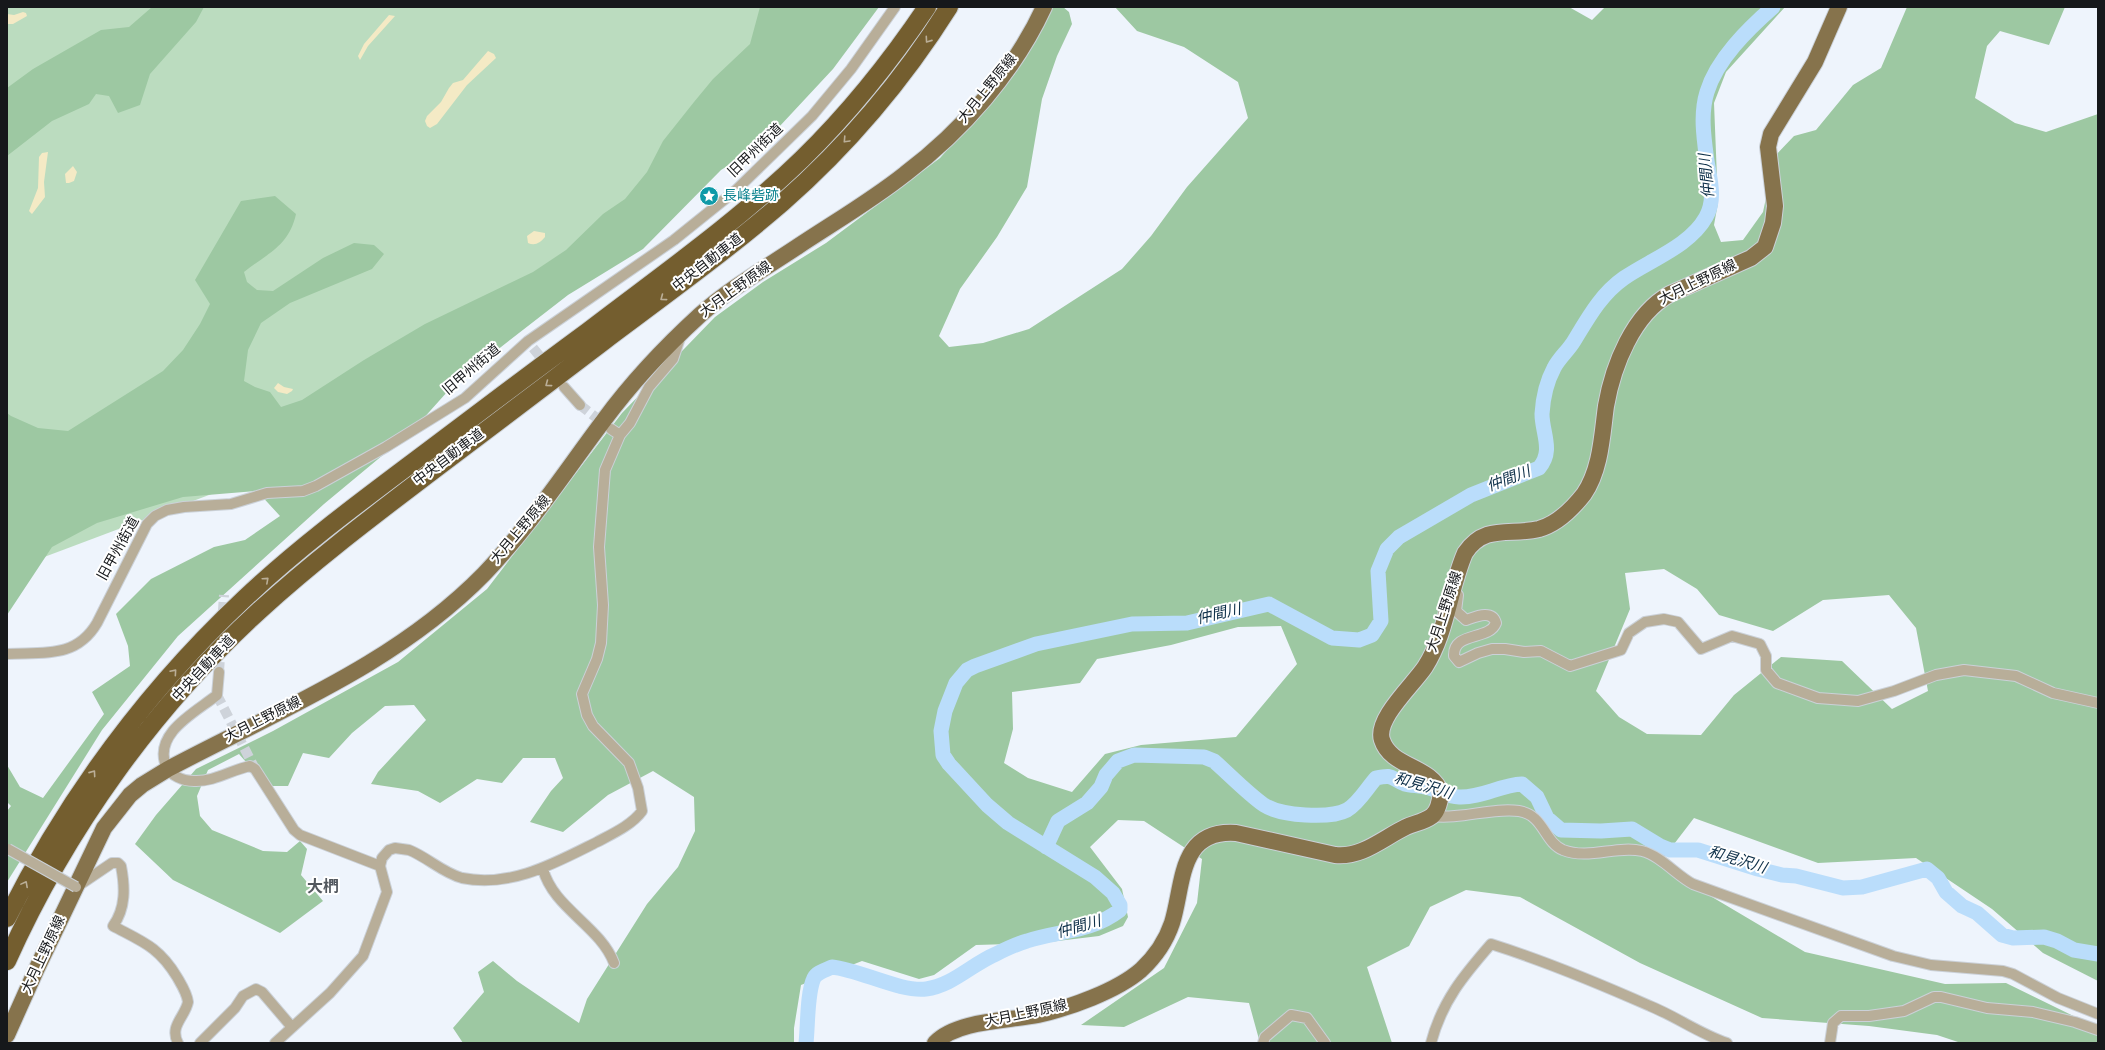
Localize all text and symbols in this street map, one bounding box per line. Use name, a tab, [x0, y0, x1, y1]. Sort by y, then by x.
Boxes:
one-way arrow	[926, 35, 933, 42]
street label: 大月上野原線	[955, 51, 1021, 127]
street label: 旧甲州街道	[724, 120, 787, 181]
one-way arrow	[843, 135, 851, 143]
water label: 仲間川	[1696, 151, 1719, 199]
place icon: 長峰砦跡	[698, 185, 720, 207]
place label: 長峰砦跡	[723, 187, 779, 205]
street label: 中央自動車道	[670, 230, 746, 296]
street label: 大月上野原線	[1657, 257, 1739, 309]
street label: 大月上野原線	[697, 258, 775, 322]
one-way arrow	[660, 293, 667, 300]
street label: 旧甲州街道	[439, 340, 504, 399]
one-way arrow	[545, 379, 552, 386]
street label: 中央自動車道	[410, 426, 488, 490]
water label: 仲間川	[1485, 462, 1535, 497]
street label: 大月上野原線	[487, 492, 555, 568]
street label: 旧甲州街道	[94, 514, 143, 584]
street label: 大月上野原線	[1424, 569, 1466, 655]
one-way arrow	[261, 577, 269, 584]
water label: 仲間川	[1195, 600, 1245, 629]
street label: 中央自動車道	[169, 632, 239, 706]
one-way arrow	[170, 669, 177, 677]
street label: 大月上野原線	[222, 693, 304, 747]
water label: 和見沢川	[1392, 770, 1456, 805]
one-way arrow	[88, 771, 95, 778]
water label: 和見沢川	[1706, 843, 1770, 879]
district label: 大椚	[307, 878, 339, 898]
one-way arrow	[20, 880, 27, 888]
water label: 仲間川	[1055, 912, 1105, 943]
street label: 大月上野原線	[19, 913, 69, 997]
street label: 大月上野原線	[983, 997, 1069, 1031]

